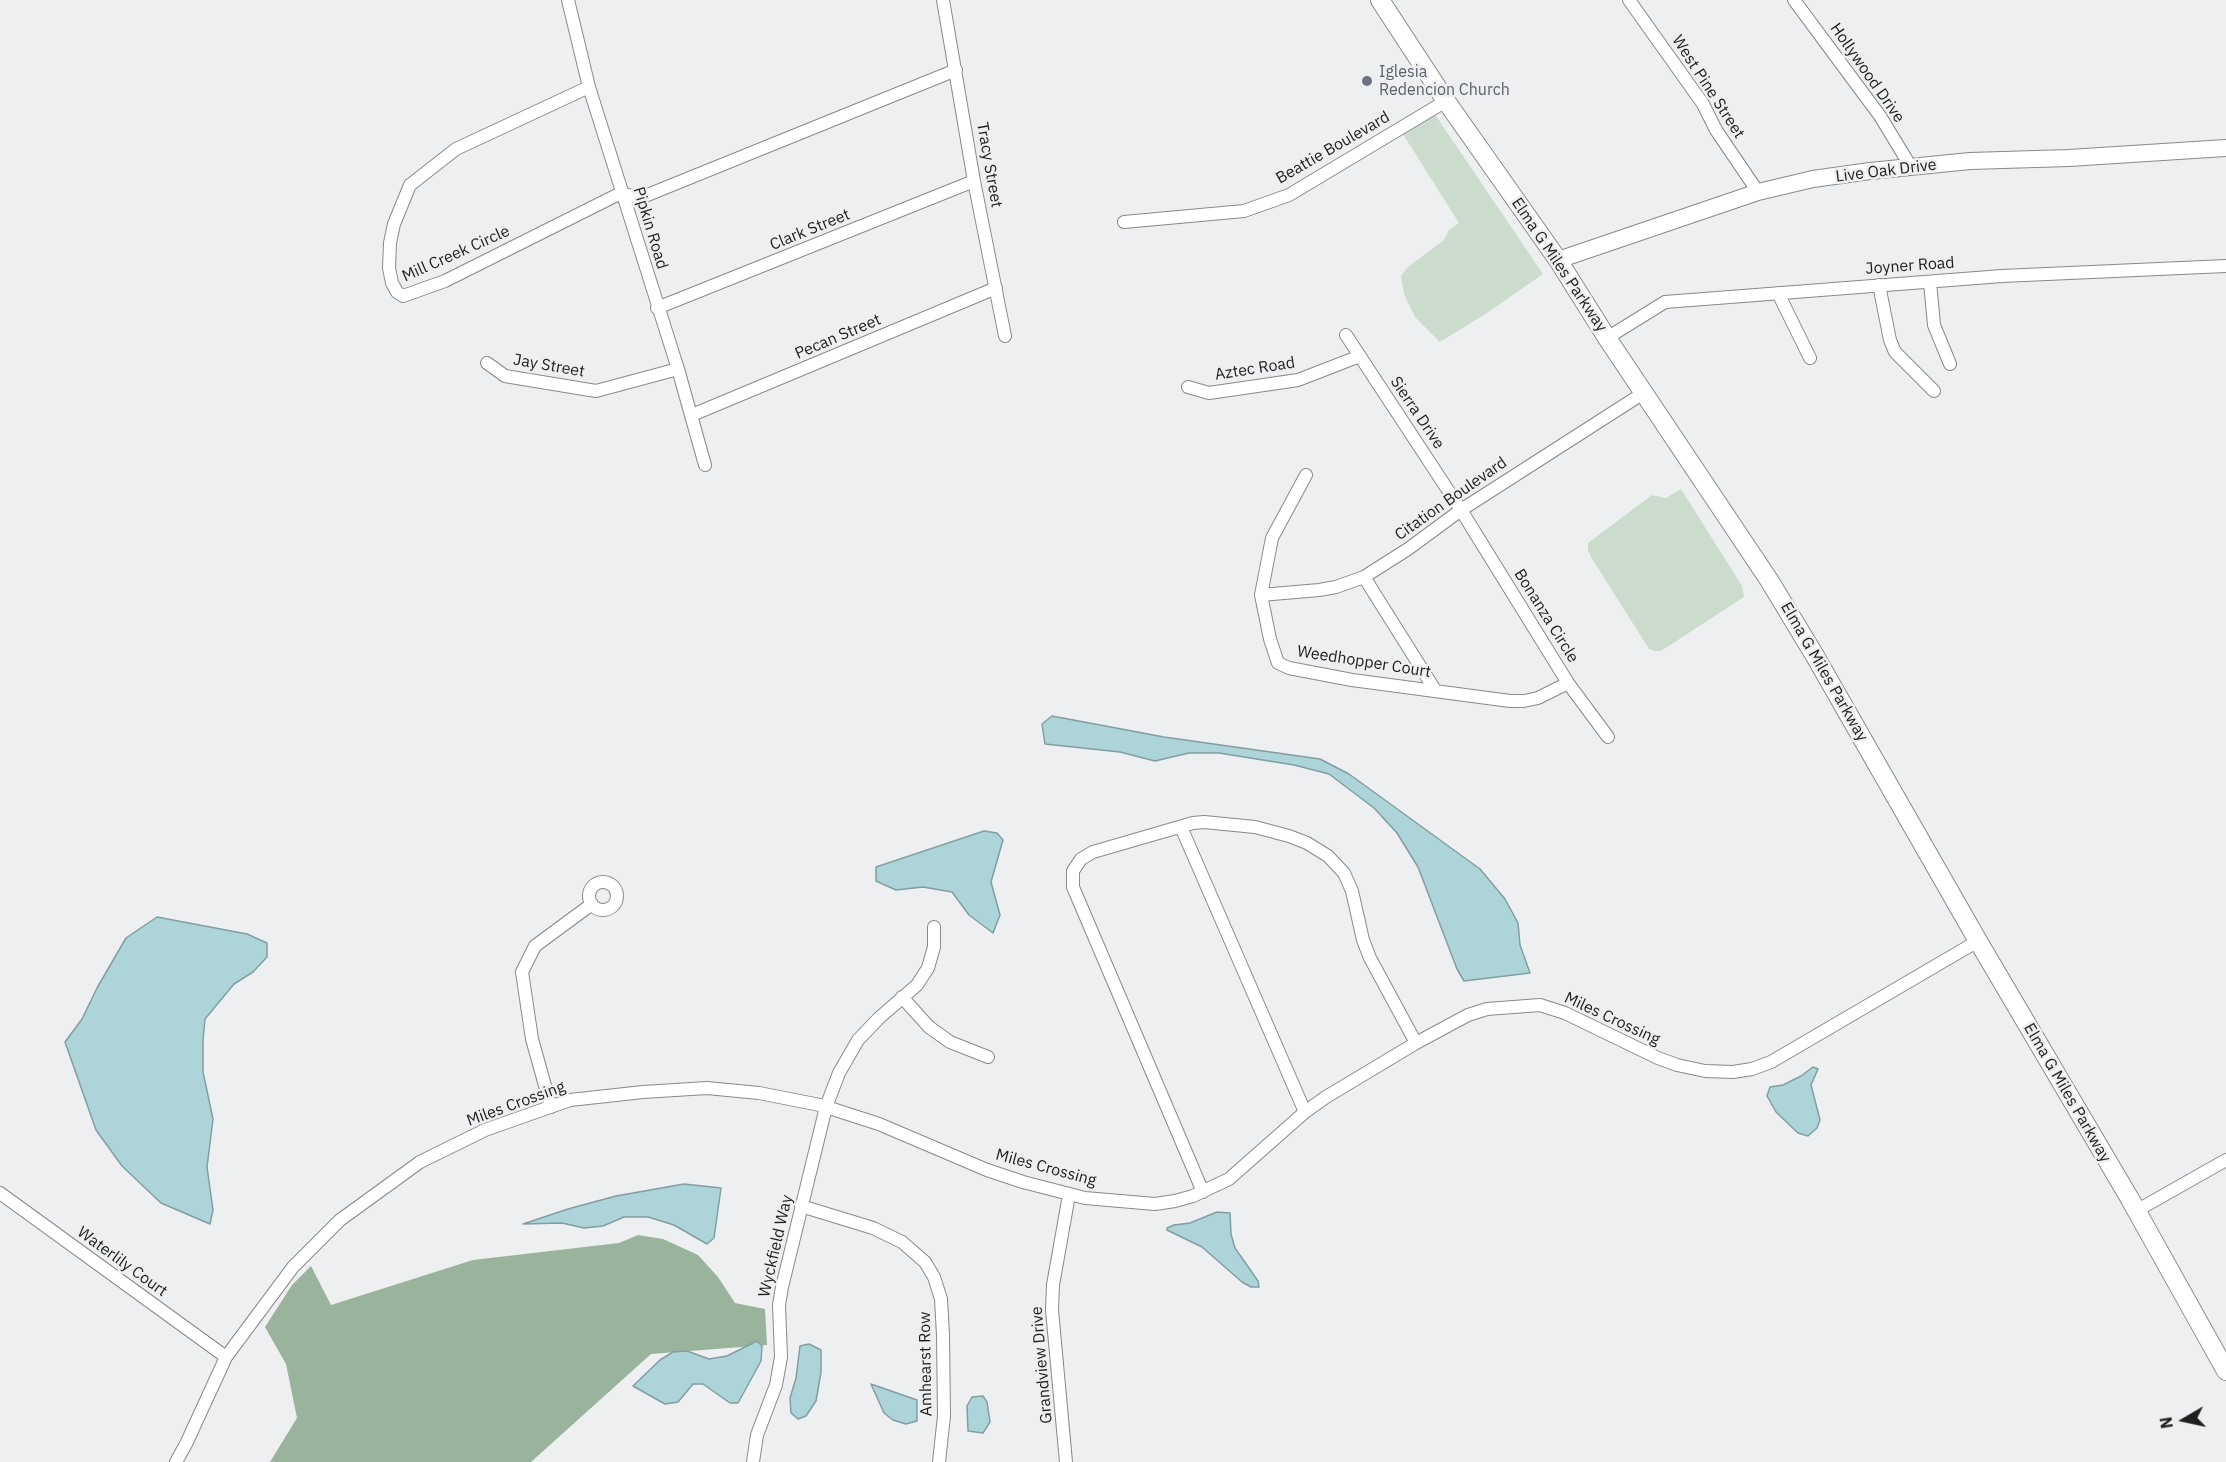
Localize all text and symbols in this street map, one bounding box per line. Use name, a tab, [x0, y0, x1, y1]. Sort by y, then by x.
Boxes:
street label: Hollywood Drive	[1826, 20, 1908, 126]
street label: West Pine Street	[1668, 32, 1748, 142]
place label: Iglesia Redencion Church	[1379, 62, 1510, 100]
marker: Iglesia Redencion Church	[1360, 74, 1374, 88]
street label: Beattie Boulevard	[1273, 108, 1393, 188]
street label: Tracy Street	[972, 121, 1006, 209]
street label: Live Oak Drive	[1834, 155, 1938, 187]
street label: Pipkin Road	[628, 185, 672, 271]
street label: Elma G Miles Parkway	[1507, 194, 1611, 336]
street label: Clark Street	[767, 205, 853, 255]
street label: Mill Creek Circle	[399, 222, 513, 286]
street label: Joyner Road	[1865, 253, 1955, 279]
street label: Pecan Street	[792, 310, 884, 364]
street label: Jay Street	[512, 350, 586, 382]
street label: Aztec Road	[1214, 353, 1296, 385]
street label: Sierra Drive	[1386, 373, 1448, 453]
street label: Citation Boulevard	[1391, 453, 1511, 545]
street label: Bonanza Circle	[1510, 566, 1582, 666]
street label: Elma G Miles Parkway	[1776, 599, 1872, 745]
street label: Weedhopper Court	[1296, 642, 1432, 682]
street label: Miles Crossing	[1561, 988, 1663, 1050]
street label: Elma G Miles Parkway	[2019, 1020, 2115, 1166]
street label: Miles Crossing	[464, 1077, 568, 1131]
street label: Miles Crossing	[994, 1145, 1098, 1191]
street label: Wyckfield Way	[755, 1193, 797, 1299]
street label: Waterlily Court	[73, 1223, 171, 1301]
street label: Grandview Drive	[1027, 1306, 1057, 1424]
street label: Amhearst Row	[915, 1311, 937, 1417]
north arrow	[2154, 1390, 2214, 1450]
text: N	[2155, 1416, 2177, 1430]

